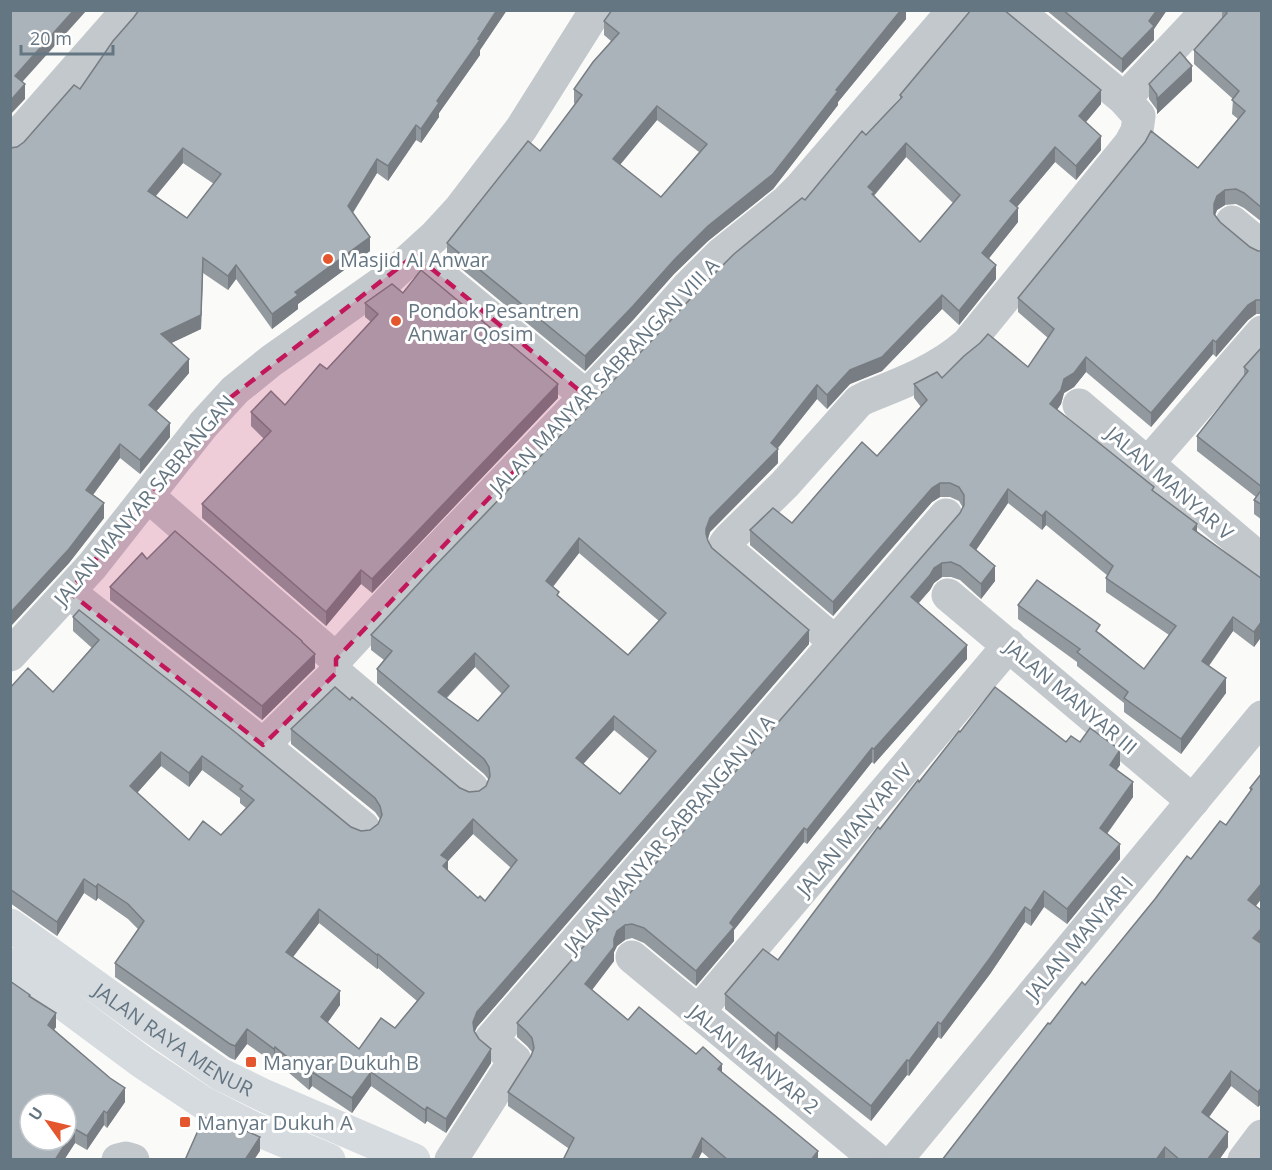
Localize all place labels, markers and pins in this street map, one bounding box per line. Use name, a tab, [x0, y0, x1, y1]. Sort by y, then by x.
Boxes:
place label: Masjid Al Anwar	[340, 246, 489, 273]
marker: Masjid Al Anwar	[321, 252, 335, 266]
place label: Pondok Pesantren Anwar Qosim	[408, 297, 579, 347]
marker: Pondok Pesantren Anwar Qosim	[389, 314, 403, 328]
place label: Manyar Dukuh B	[263, 1049, 419, 1076]
marker: Manyar Dukuh B	[244, 1055, 258, 1069]
place label: Manyar Dukuh A	[197, 1109, 353, 1136]
marker: Manyar Dukuh A	[178, 1115, 192, 1129]

